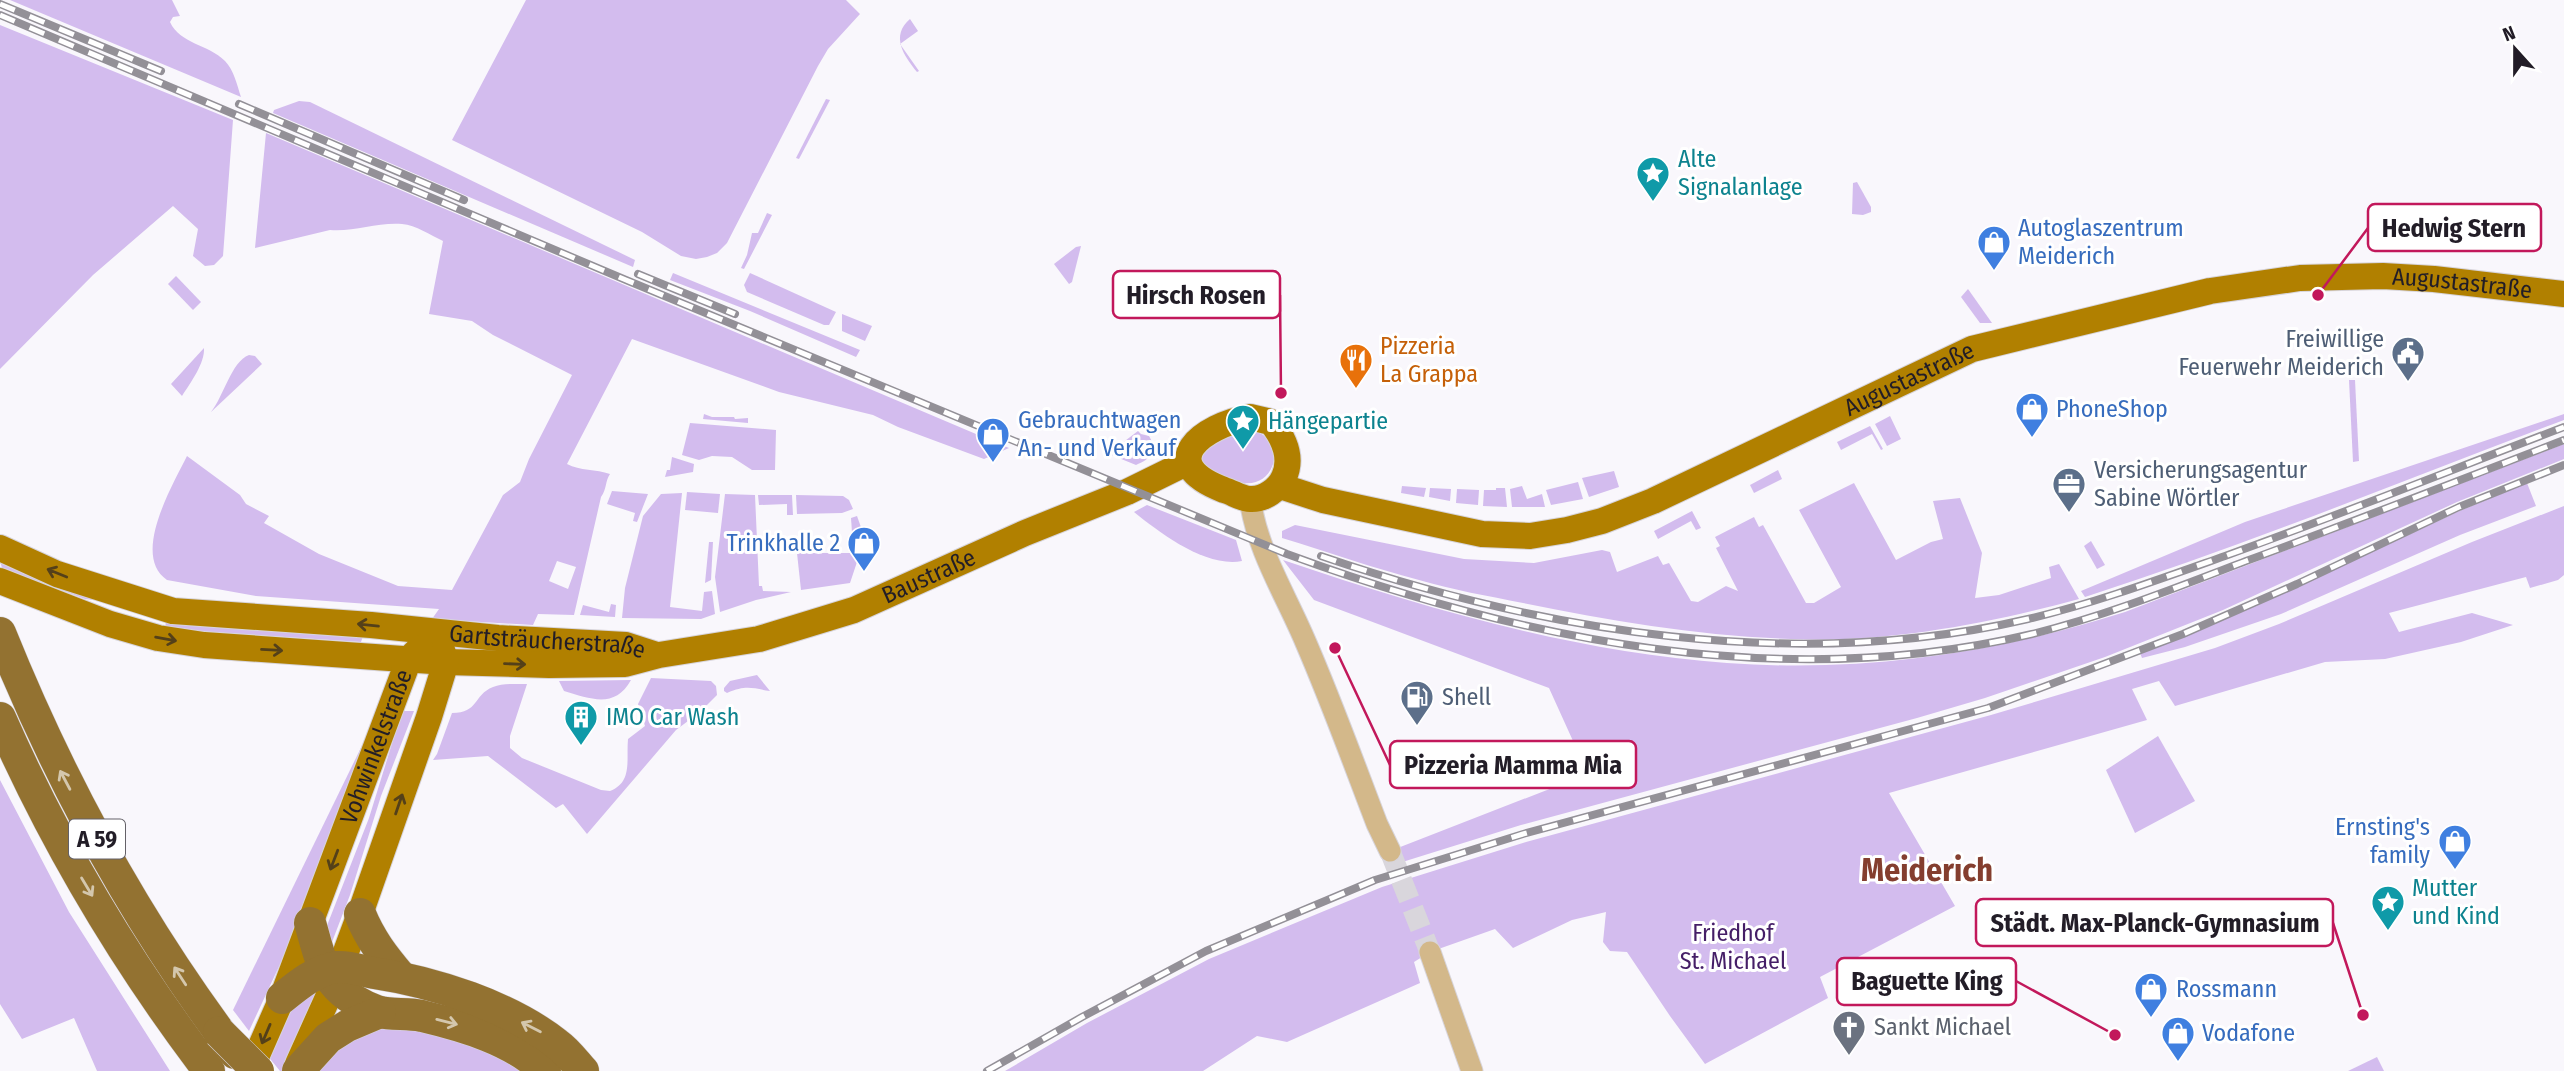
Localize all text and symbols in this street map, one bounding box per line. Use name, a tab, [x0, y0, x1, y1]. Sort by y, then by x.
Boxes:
north arrow	[2480, 14, 2550, 84]
text: N	[2500, 21, 2519, 46]
place label: Alte Signalanlage	[1678, 145, 1803, 201]
place icon: Alte Signalanlage	[1634, 154, 1672, 203]
callout: Hedwig Stern	[2368, 204, 2541, 251]
text: Hedwig Stern	[2382, 213, 2526, 244]
place label: Autoglaszentrum Meiderich	[2018, 214, 2184, 270]
shop icon: Autoglaszentrum Meiderich	[1975, 223, 2013, 272]
street label: Augustastraße	[2391, 263, 2534, 304]
callout: Hirsch Rosen	[1113, 271, 1280, 318]
text: Hirsch Rosen	[1126, 280, 1266, 311]
place label: Freiwillige Feuerwehr Meiderich	[2178, 325, 2384, 381]
place label: Pizzeria La Grappa	[1380, 332, 1478, 388]
public building icon: Freiwillige Feuerwehr Meiderich	[2389, 334, 2427, 383]
street label: Augustastraße	[1840, 336, 1979, 422]
restaurant icon: Pizzeria La Grappa	[1337, 341, 1375, 390]
shop icon: PhoneShop	[2013, 390, 2051, 439]
place label: PhoneShop	[2056, 395, 2168, 423]
place icon: Hängepartie	[1224, 402, 1262, 451]
place label: Gebrauchtwagen An- und Verkauf	[1018, 406, 1181, 462]
place label: Hängepartie	[1268, 407, 1388, 435]
shop icon: Gebrauchtwagen An- und Verkauf	[974, 415, 1012, 464]
place label: Versicherungsagentur Sabine Wörtler	[2094, 456, 2308, 512]
office icon: Versicherungsagentur Sabine Wörtler	[2050, 465, 2088, 514]
shop icon: Trinkhalle 2	[845, 524, 883, 573]
place label: Trinkhalle 2	[727, 529, 840, 557]
street label: Baustraße	[878, 543, 980, 610]
one-way arrow	[46, 565, 68, 578]
one-way arrow	[357, 618, 380, 631]
street label: Gartsträucherstraße	[448, 619, 649, 664]
one-way arrow	[154, 633, 177, 646]
one-way arrow	[260, 644, 283, 657]
one-way arrow	[503, 658, 526, 671]
street label: Vohwinkelstraße	[334, 666, 418, 828]
fuel station icon: Shell	[1398, 678, 1436, 727]
place label: Shell	[1442, 683, 1491, 711]
building icon: IMO Car Wash	[562, 698, 600, 747]
place label: IMO Car Wash	[606, 703, 739, 731]
callout: Pizzeria Mamma Mia	[1390, 741, 1636, 788]
text: Pizzeria Mamma Mia	[1404, 750, 1622, 781]
one-way arrow	[58, 770, 72, 790]
one-way arrow	[394, 793, 406, 815]
place label: Ernsting's family	[2335, 813, 2430, 869]
road number: A 59	[69, 820, 125, 859]
shop icon: Ernsting's family	[2436, 822, 2474, 871]
one-way arrow	[327, 849, 339, 870]
district label: Meiderich	[1861, 851, 1993, 889]
place label: Mutter und Kind	[2412, 874, 2500, 930]
one-way arrow	[80, 877, 94, 897]
place icon: Mutter und Kind	[2369, 883, 2407, 932]
callout: Städt. Max-Planck-Gymnasium	[1976, 899, 2333, 946]
text: Städt. Max-Planck-Gymnasium	[1990, 908, 2320, 939]
park label: Friedhof St. Michael	[1680, 919, 1786, 975]
callout: Baguette King	[1837, 958, 2016, 1005]
text: Baguette King	[1851, 966, 2003, 997]
one-way arrow	[172, 967, 187, 986]
shop icon: Rossmann	[2132, 970, 2170, 1019]
place label: Rossmann	[2176, 975, 2277, 1003]
church icon: Sankt Michael	[1830, 1008, 1868, 1057]
place label: Sankt Michael	[1874, 1013, 2011, 1041]
shop icon: Vodafone	[2159, 1014, 2197, 1063]
one-way arrow	[435, 1016, 458, 1029]
place label: Vodafone	[2202, 1019, 2295, 1047]
one-way arrow	[522, 1020, 542, 1034]
one-way arrow	[259, 1023, 272, 1045]

